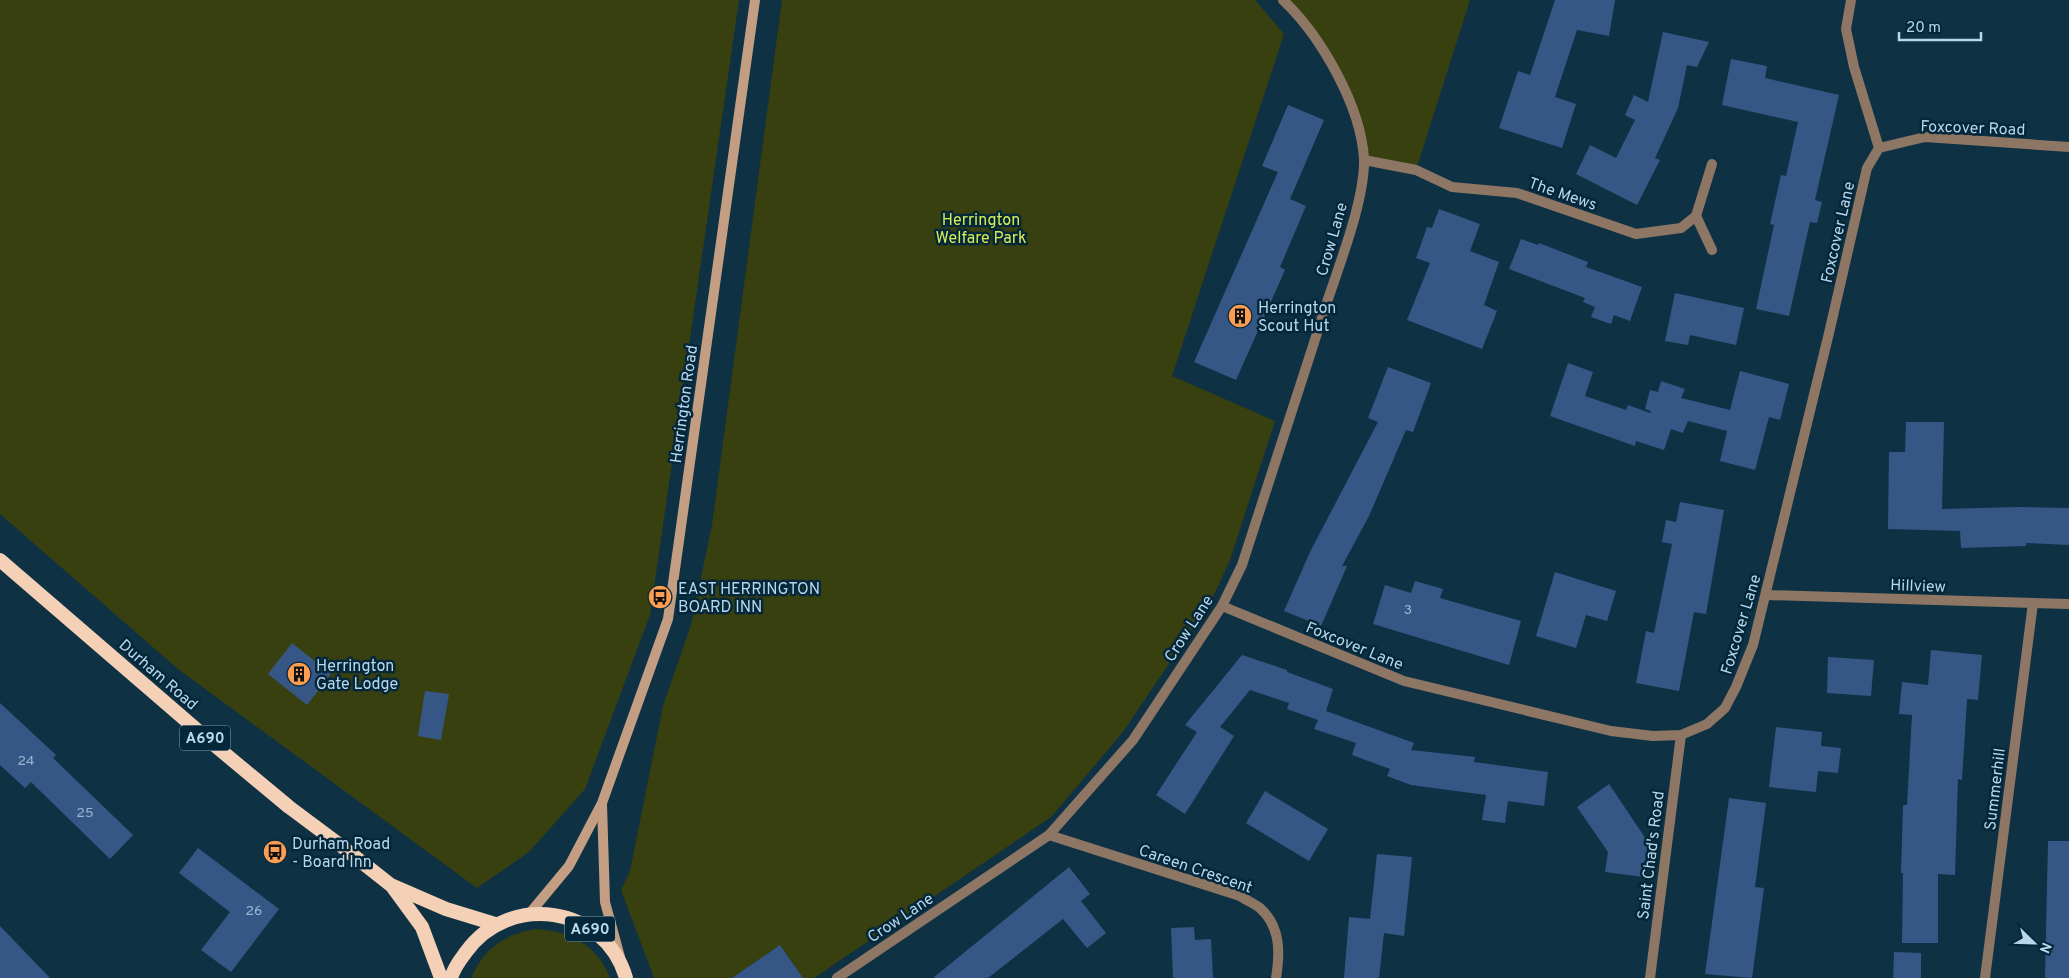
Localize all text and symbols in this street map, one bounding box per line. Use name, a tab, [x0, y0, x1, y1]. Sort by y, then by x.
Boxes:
scale bar	[1899, 10, 1982, 42]
text: 20 m	[1906, 19, 1941, 38]
street label: Foxcover Road	[1920, 117, 2026, 141]
street label: The Mews	[1525, 174, 1599, 216]
street label: Foxcover Lane	[1818, 180, 1860, 285]
street label: Crow Lane	[1313, 200, 1353, 279]
park label: Herrington Welfare Park	[935, 211, 1027, 249]
place label: Herrington Scout Hut	[1258, 299, 1336, 337]
building icon: Herrington Scout Hut	[1227, 303, 1253, 329]
street label: Herrington Road	[667, 344, 703, 465]
street label: Foxcover Lane	[1717, 572, 1767, 677]
street label: Hillview	[1890, 576, 1946, 598]
place label: EAST HERRINGTON BOARD INN	[678, 580, 820, 618]
bus stop icon: EAST HERRINGTON BOARD INN	[647, 584, 673, 610]
street label: Crow Lane	[1161, 592, 1219, 666]
house number: 3	[1404, 602, 1412, 619]
street label: Foxcover Lane	[1303, 618, 1406, 675]
street label: Durham Road	[114, 636, 201, 715]
place label: Herrington Gate Lodge	[316, 657, 398, 695]
building icon: Herrington Gate Lodge	[286, 661, 312, 687]
road number: A690	[180, 726, 230, 750]
street label: Summerhill	[1981, 747, 2011, 831]
house number: 24	[17, 753, 35, 770]
street label: Saint Chad's Road	[1634, 790, 1670, 921]
house number: 25	[76, 805, 94, 822]
place label: Durham Road - Board Inn	[292, 835, 390, 873]
bus stop icon: Durham Road - Board Inn	[262, 839, 288, 865]
street label: Careen Crescent	[1136, 841, 1255, 899]
street label: Crow Lane	[864, 889, 938, 948]
house number: 26	[246, 903, 262, 920]
road number: A690	[565, 916, 615, 942]
north arrow	[2009, 918, 2059, 968]
text: N	[2035, 940, 2054, 955]

